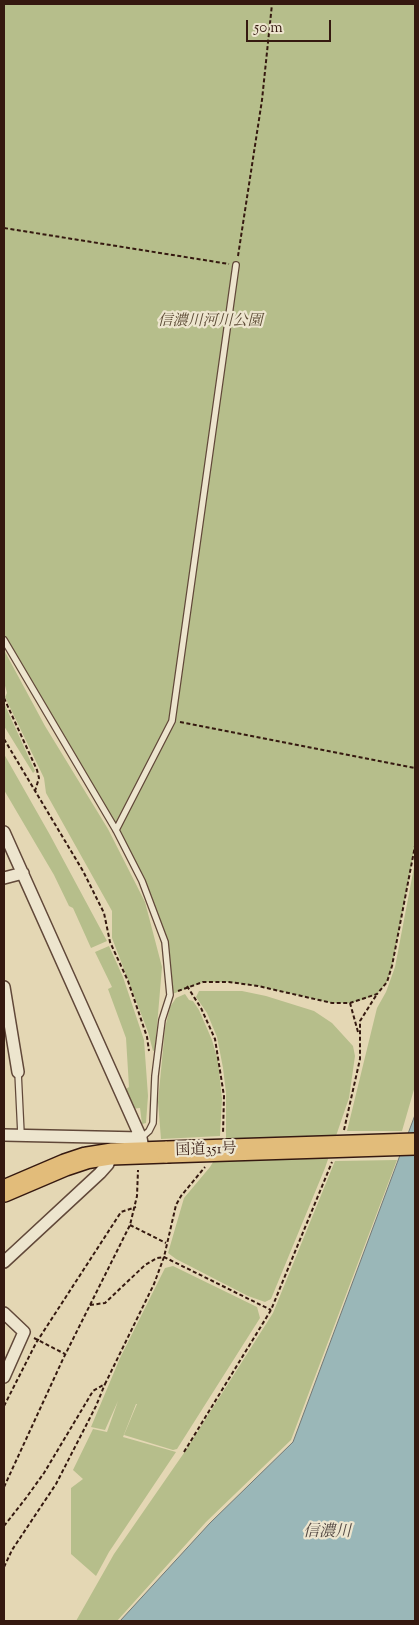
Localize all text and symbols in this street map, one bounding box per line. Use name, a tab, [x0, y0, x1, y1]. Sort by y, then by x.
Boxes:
scale bar	[249, 10, 334, 42]
text: 50 m	[254, 18, 283, 39]
park label: 信濃川河川公園	[158, 313, 262, 331]
street label: 国道351号	[175, 1141, 237, 1161]
water label: 信濃川	[303, 1523, 351, 1543]

